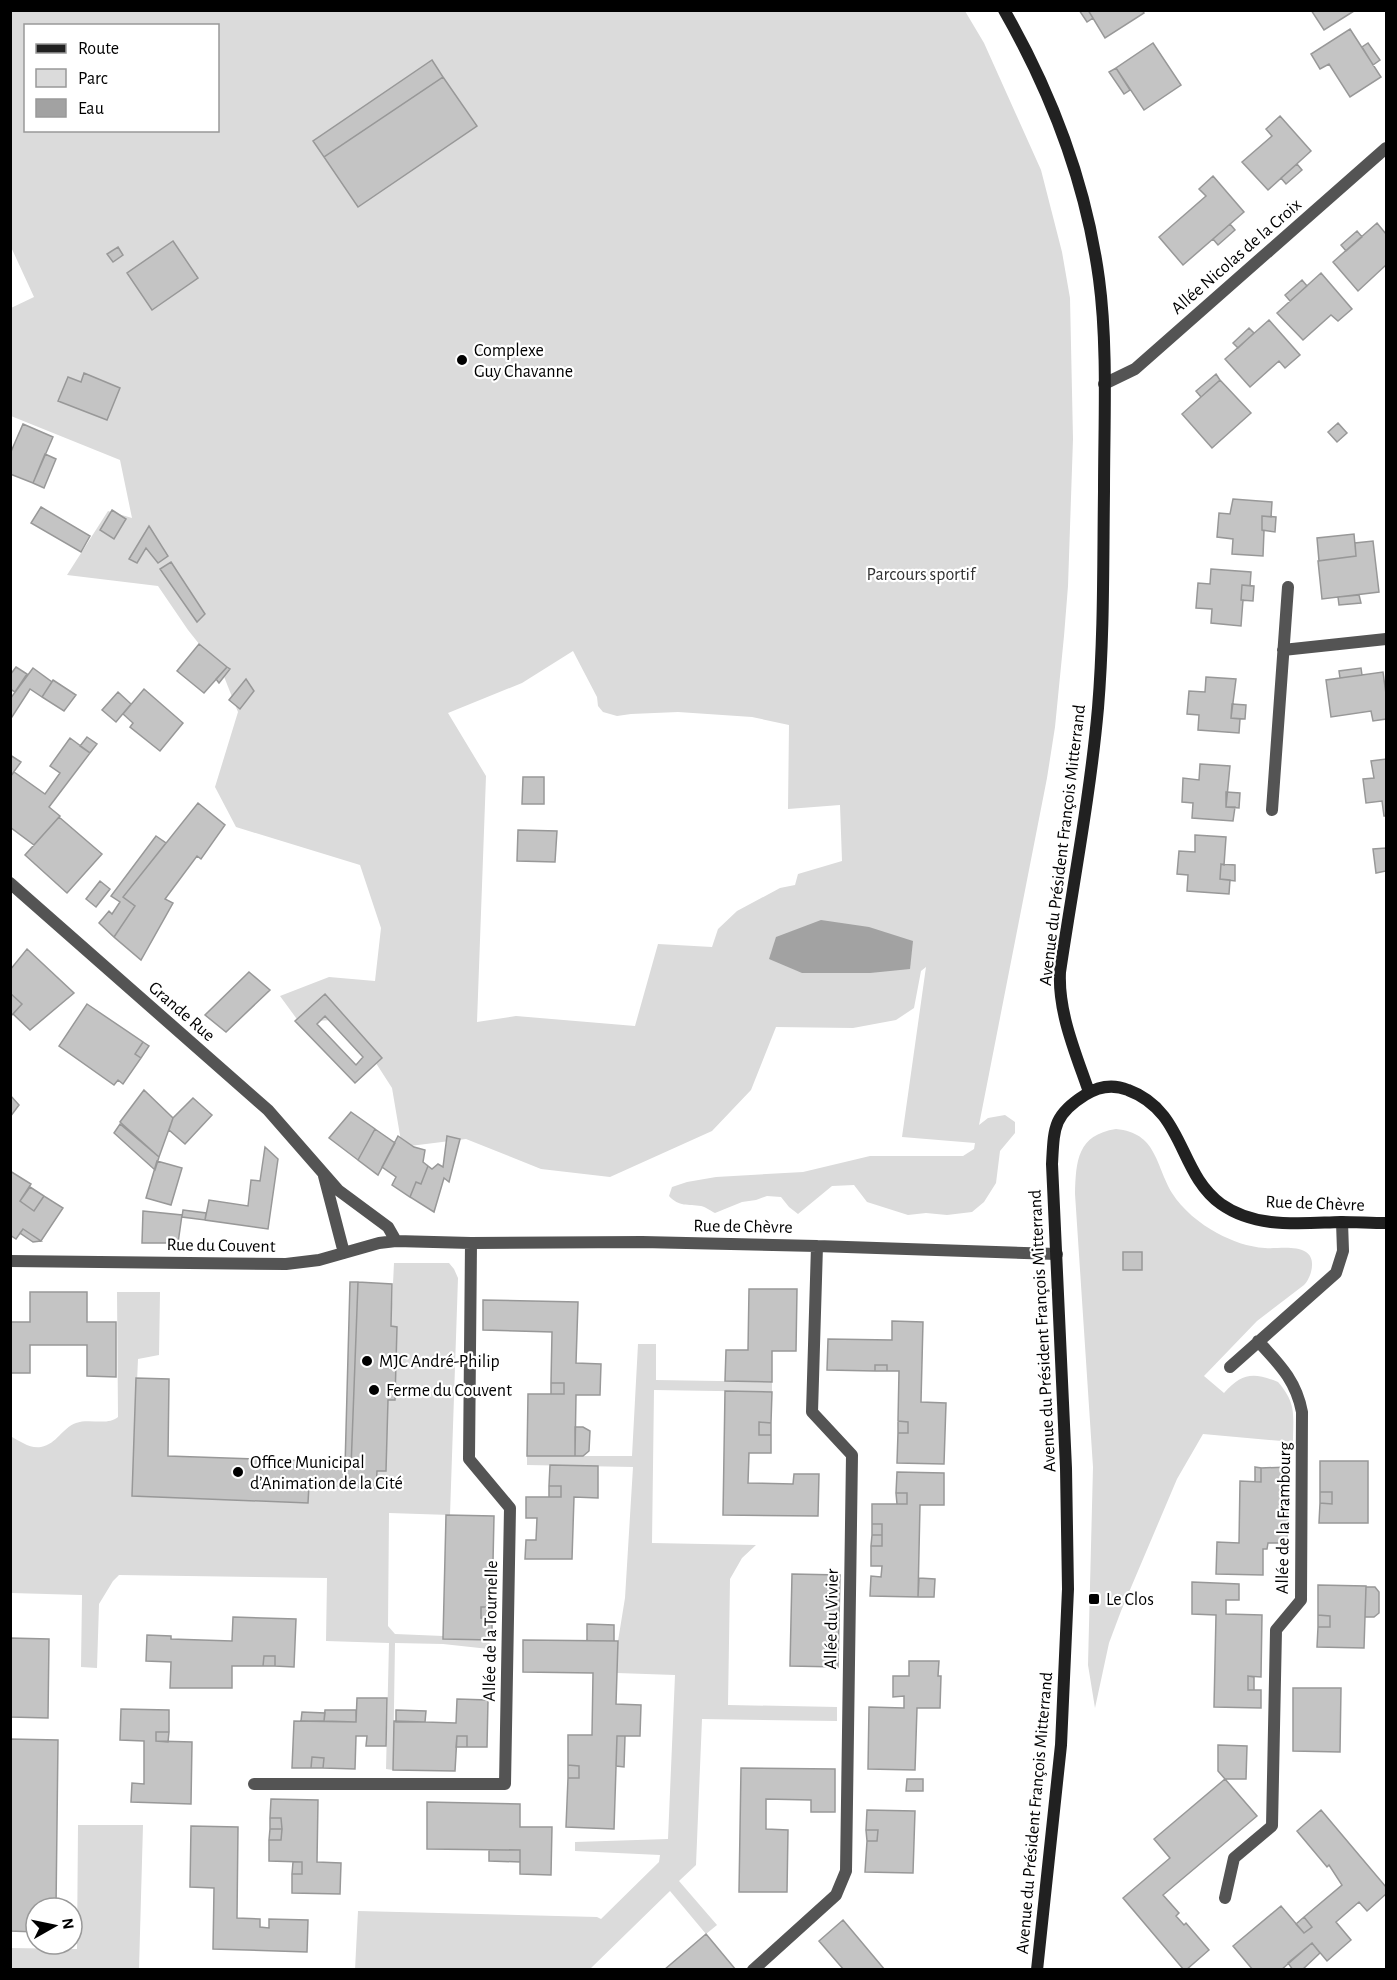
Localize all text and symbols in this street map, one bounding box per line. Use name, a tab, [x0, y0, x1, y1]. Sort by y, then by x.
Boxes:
legend	[24, 24, 219, 132]
text: Route	[78, 40, 119, 58]
text: Parc	[78, 70, 108, 88]
text: Eau	[78, 100, 104, 118]
street label: Allée Nicolas de la Croix	[1168, 195, 1305, 318]
place label: Complexe Guy Chavanne	[474, 342, 573, 381]
marker: Complexe Guy Chavanne	[455, 353, 469, 367]
park label: Parcours sportif	[867, 566, 977, 584]
street label: Avenue du Président François Mitterrand	[1037, 704, 1089, 987]
street label: Grande Rue	[145, 978, 218, 1045]
street label: Avenue du Président François Mitterrand	[1027, 1189, 1059, 1473]
street label: Rue de Chèvre	[1265, 1193, 1365, 1215]
street label: Rue de Chèvre	[693, 1217, 793, 1237]
street label: Rue du Couvent	[166, 1236, 276, 1256]
place label: MJC André-Philip	[379, 1353, 500, 1371]
marker: MJC André-Philip	[360, 1354, 374, 1368]
place label: Ferme du Couvent	[386, 1382, 512, 1400]
marker: Ferme du Couvent	[367, 1383, 381, 1397]
street label: Allée de la Frambourg	[1274, 1442, 1294, 1594]
place label: Office Municipal d’Animation de la Cité	[250, 1454, 403, 1493]
marker: Office Municipal d’Animation de la Cité	[231, 1465, 245, 1479]
street label: Allée de la Tournelle	[481, 1560, 501, 1702]
street label: Allée du Vivier	[822, 1568, 842, 1670]
place label: Le Clos	[1106, 1591, 1154, 1609]
marker: Le Clos	[1087, 1592, 1101, 1606]
street label: Avenue du Président François Mitterrand	[1014, 1671, 1056, 1955]
north arrow	[24, 1896, 84, 1956]
text: N	[59, 1917, 77, 1931]

